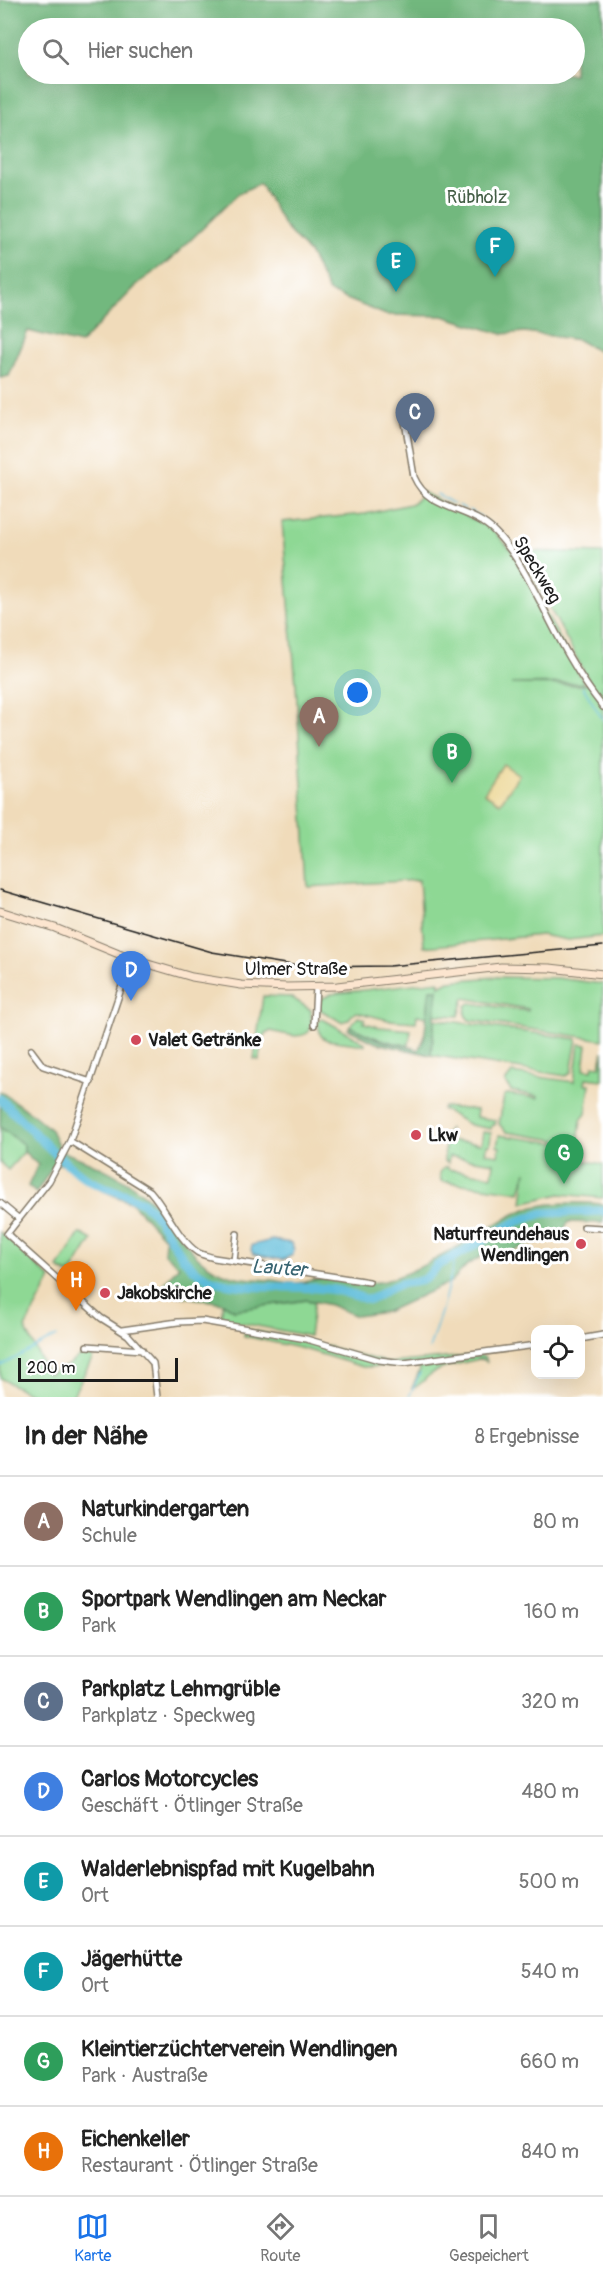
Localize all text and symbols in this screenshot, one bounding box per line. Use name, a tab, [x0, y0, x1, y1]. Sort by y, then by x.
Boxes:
search box	[18, 18, 585, 84]
icon: search	[39, 35, 72, 68]
text: Hier suchen	[87, 37, 193, 65]
park label: Rübholz	[447, 186, 507, 209]
pin: F	[476, 228, 514, 277]
pin: E	[376, 242, 416, 292]
pin: C	[396, 394, 434, 443]
street label: Speckweg	[508, 532, 566, 608]
your location	[343, 678, 372, 707]
pin: A	[300, 698, 338, 747]
pin: B	[432, 734, 472, 783]
pin: D	[112, 952, 150, 1001]
street label: Ulmer Straße	[245, 958, 347, 981]
place label: Valet Getränke	[148, 1029, 262, 1052]
marker: Valet Getränke	[129, 1033, 143, 1047]
place label: Lkw	[428, 1124, 459, 1147]
marker: Lkw	[409, 1128, 423, 1142]
pin: G	[544, 1134, 584, 1184]
place label: Naturfreundehaus Wendlingen	[433, 1223, 570, 1267]
marker: Naturfreundehaus Wendlingen	[574, 1237, 588, 1251]
water label: Lauter	[251, 1254, 310, 1283]
pin: H	[56, 1262, 96, 1311]
place label: Jakobskirche	[117, 1282, 213, 1305]
marker: Jakobskirche	[98, 1286, 112, 1300]
map controls	[531, 1325, 585, 1379]
button: locate	[531, 1325, 585, 1379]
scale bar	[18, 1355, 178, 1382]
text: 200 m	[27, 1358, 75, 1378]
text: In der Nähe	[24, 1420, 147, 1452]
text: 8 Ergebnisse	[475, 1424, 579, 1449]
text: Naturkindergarten	[81, 1495, 249, 1523]
text: A	[37, 1509, 50, 1534]
text: 80 m	[533, 1509, 579, 1534]
text: Schule	[81, 1523, 137, 1548]
text: Sportpark Wendlingen am Neckar	[81, 1585, 386, 1613]
text: B	[38, 1599, 49, 1624]
text: 160 m	[524, 1599, 579, 1624]
text: Park	[81, 1613, 116, 1638]
text: Parkplatz Lehmgrüble	[81, 1675, 280, 1703]
text: C	[37, 1689, 50, 1714]
text: 320 m	[521, 1689, 579, 1714]
text: Parkplatz · Speckweg	[81, 1703, 255, 1728]
text: Carlos Motorcycles	[81, 1765, 258, 1793]
text: D	[37, 1779, 50, 1804]
text: 480 m	[522, 1779, 579, 1804]
text: Geschäft · Ötlinger Straße	[81, 1793, 303, 1818]
text: Walderlebnispfad mit Kugelbahn	[81, 1855, 375, 1883]
text: E	[38, 1869, 49, 1894]
text: 500 m	[519, 1869, 579, 1894]
text: Ort	[81, 1883, 109, 1908]
text: Jägerhütte	[81, 1945, 182, 1973]
text: F	[37, 1959, 50, 1984]
text: 540 m	[521, 1959, 579, 1984]
text: Ort	[81, 1973, 109, 1998]
text: Kleintierzüchterverein Wendlingen	[81, 2035, 397, 2063]
text: G	[37, 2049, 50, 2074]
text: 660 m	[520, 2049, 579, 2074]
text: Park · Austraße	[81, 2063, 208, 2088]
text: Eichenkeller	[81, 2125, 190, 2153]
text: H	[37, 2139, 50, 2164]
text: 840 m	[522, 2139, 579, 2164]
text: Restaurant · Ötlinger Straße	[81, 2153, 318, 2178]
tab: Karte	[74, 2210, 111, 2266]
tab: Route	[260, 2210, 300, 2266]
tab: Gespeichert	[449, 2210, 529, 2266]

